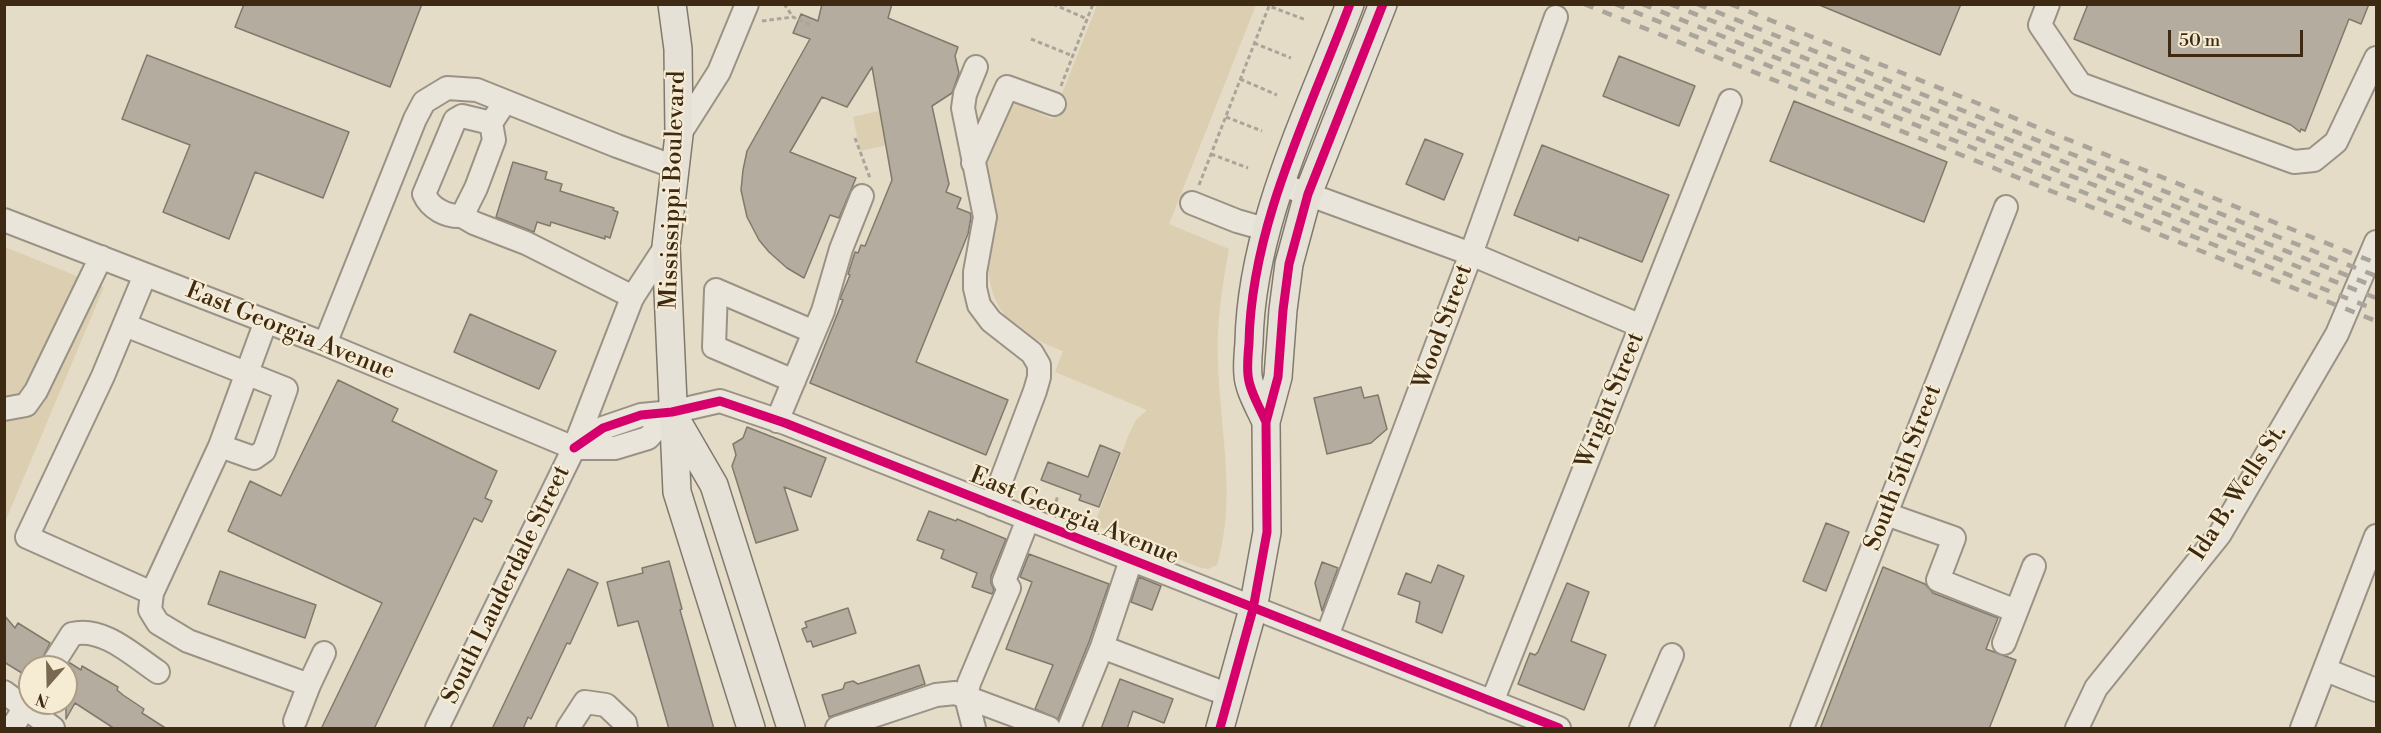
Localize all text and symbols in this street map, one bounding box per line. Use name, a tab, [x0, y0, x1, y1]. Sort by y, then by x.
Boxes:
scale bar	[2171, 18, 2306, 56]
text: 50 m	[2179, 29, 2220, 52]
street label: Mississippi Boulevard	[655, 70, 693, 310]
street label: Wood Street	[1408, 261, 1480, 393]
street label: East Georgia Avenue	[181, 277, 399, 387]
street label: Wright Street	[1571, 328, 1651, 474]
street label: South 5th Street	[1859, 381, 1949, 555]
street label: Ida B. Wells St.	[2184, 419, 2294, 567]
street label: South Lauderdale Street	[437, 461, 577, 709]
street label: East Georgia Avenue	[965, 462, 1183, 572]
north arrow	[18, 655, 78, 715]
text: N	[33, 688, 52, 712]

